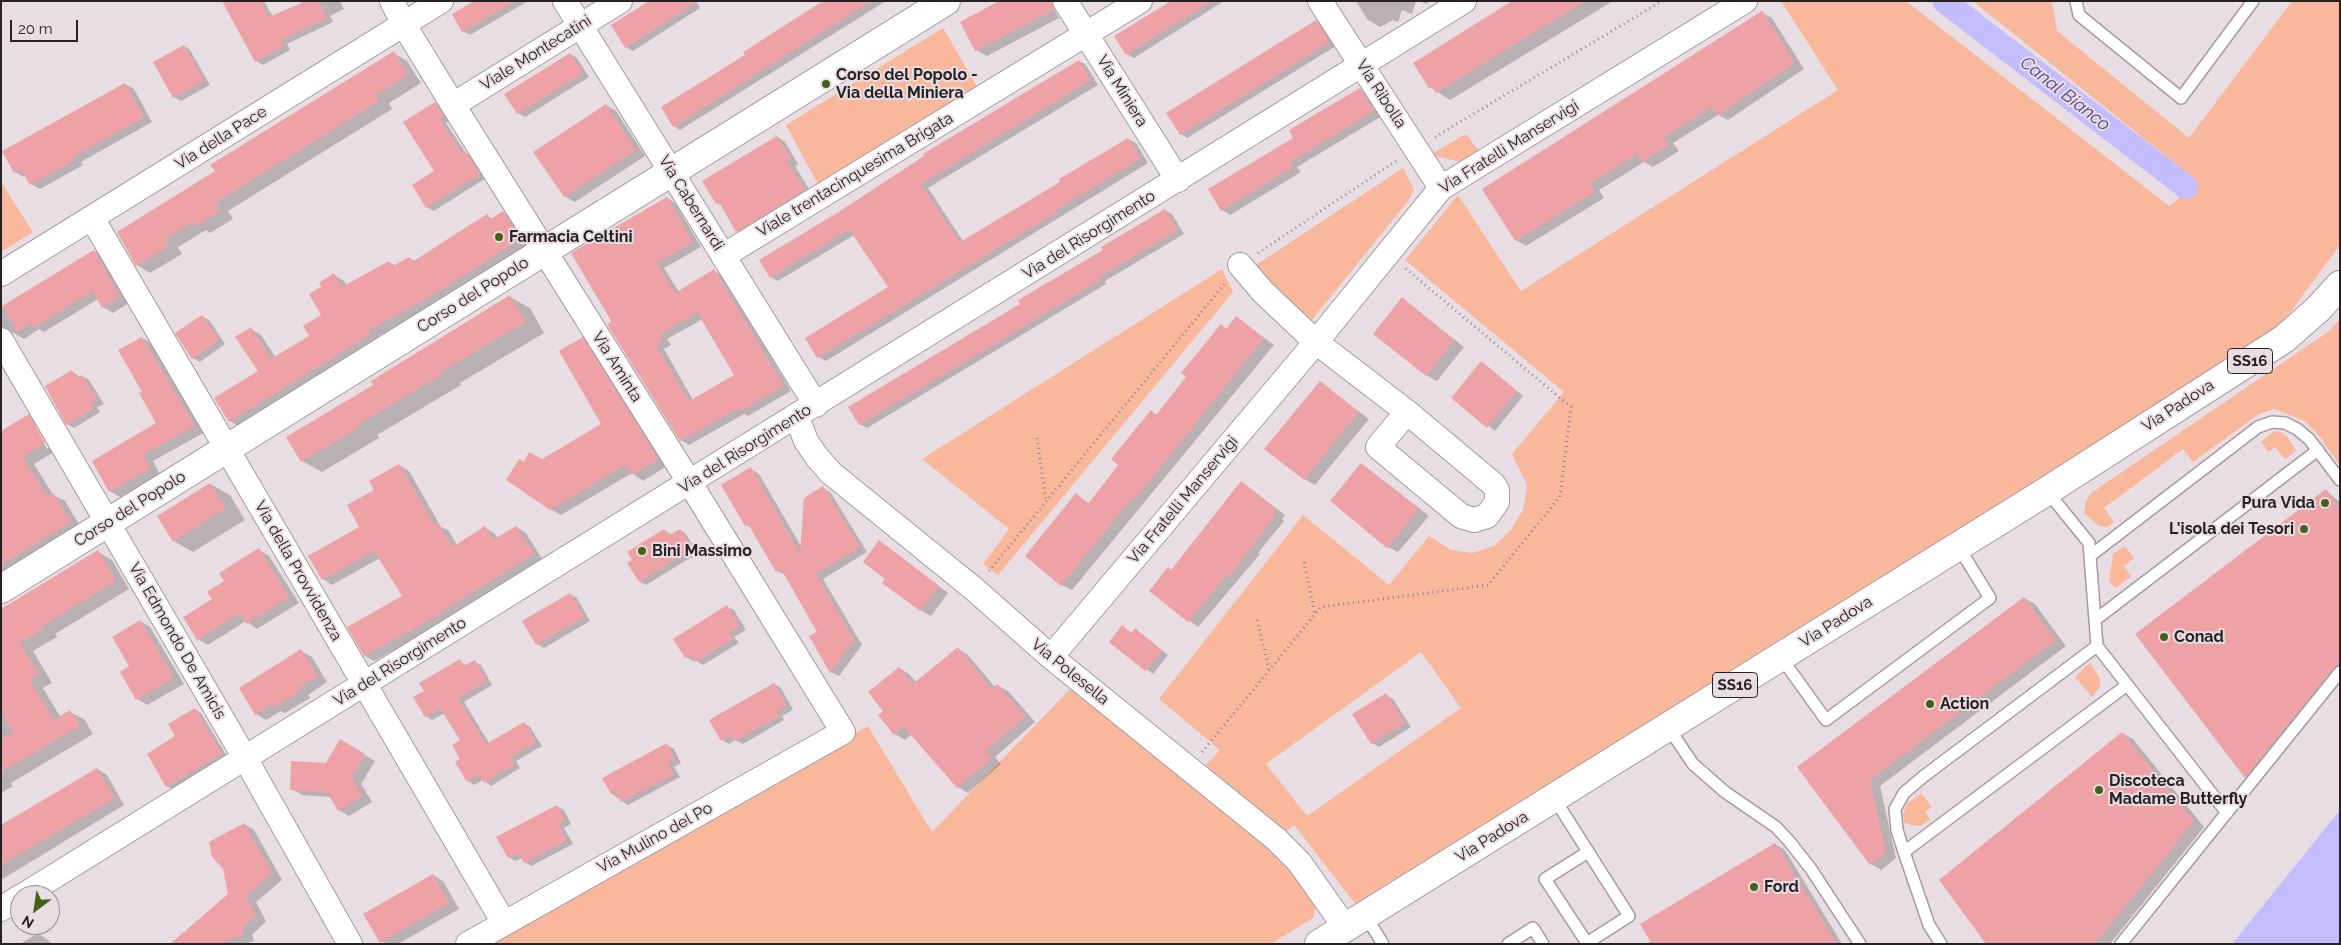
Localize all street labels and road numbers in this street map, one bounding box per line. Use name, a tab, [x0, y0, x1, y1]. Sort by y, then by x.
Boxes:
street label: Viale Montecatini	[477, 11, 595, 95]
street label: Via Miniera	[1092, 51, 1152, 131]
street label: Via Ribolla	[1352, 56, 1410, 132]
street label: Via Fratelli Manservigi	[1436, 96, 1582, 198]
street label: Via della Pace	[172, 102, 270, 174]
street label: Viale trentacinquesima Brigata	[753, 109, 957, 241]
street label: Via Cabernardi	[654, 152, 728, 254]
street label: Via del Risorgimento	[1019, 186, 1159, 284]
street label: Corso del Popolo	[414, 253, 532, 337]
street label: Via Aminta	[588, 328, 646, 406]
road number: SS16	[2228, 348, 2272, 374]
street label: Via Padova	[2138, 376, 2218, 436]
street label: Via del Risorgimento	[675, 400, 815, 498]
street label: Via Fratelli Manservigi	[1124, 432, 1242, 568]
street label: Corso del Popolo	[71, 467, 189, 551]
street label: Via della Provvidenza	[250, 498, 346, 644]
street label: Via Edmondo De Amicis	[124, 559, 230, 723]
street label: Via Padova	[1796, 592, 1876, 652]
street label: Via del Risorgimento	[330, 613, 470, 711]
street label: Via Polesella	[1027, 635, 1113, 709]
road number: SS16	[1712, 672, 1758, 698]
street label: Via Mulino del Po	[594, 798, 716, 878]
street label: Via Padova	[1452, 807, 1532, 867]

